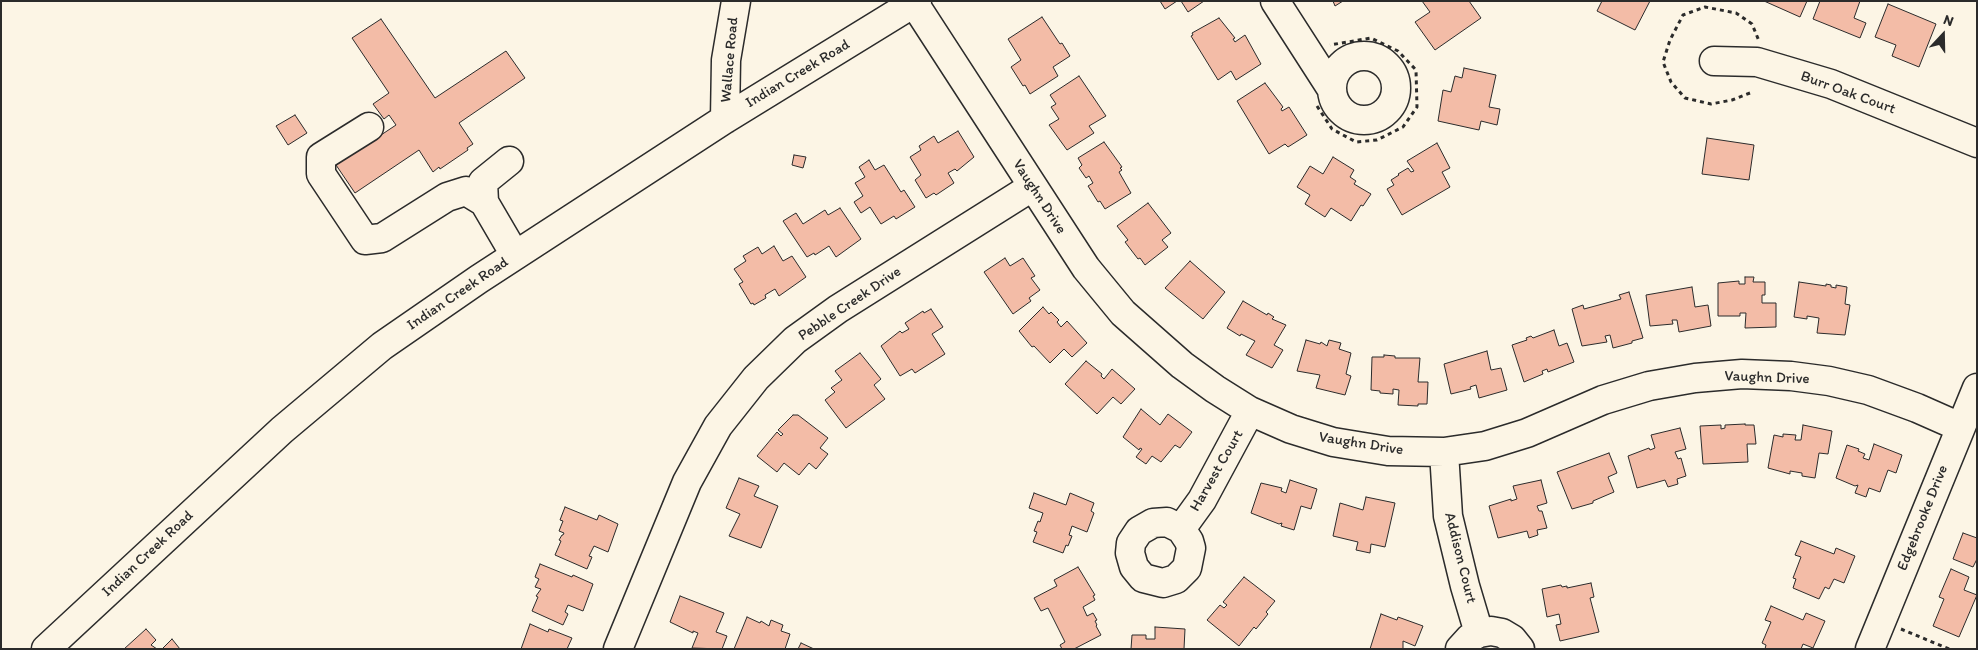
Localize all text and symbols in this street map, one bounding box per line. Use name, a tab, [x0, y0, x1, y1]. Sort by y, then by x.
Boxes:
north arrow	[1918, 10, 1968, 60]
text: N	[1941, 11, 1956, 30]
street label: Wallace Road	[717, 16, 743, 104]
street label: Indian Creek Road	[743, 36, 853, 112]
street label: Burr Oak Court	[1798, 67, 1898, 119]
street label: Vaughn Drive	[1008, 156, 1070, 238]
street label: Indian Creek Road	[404, 253, 512, 335]
street label: Pebble Creek Drive	[795, 263, 905, 345]
street label: Vaughn Drive	[1724, 368, 1810, 388]
street label: Harvest Court	[1186, 427, 1248, 515]
street label: Vaughn Drive	[1317, 428, 1405, 460]
street label: Edgebrooke Drive	[1894, 463, 1952, 573]
street label: Indian Creek Road	[99, 507, 197, 601]
street label: Addison Court	[1440, 511, 1480, 605]

